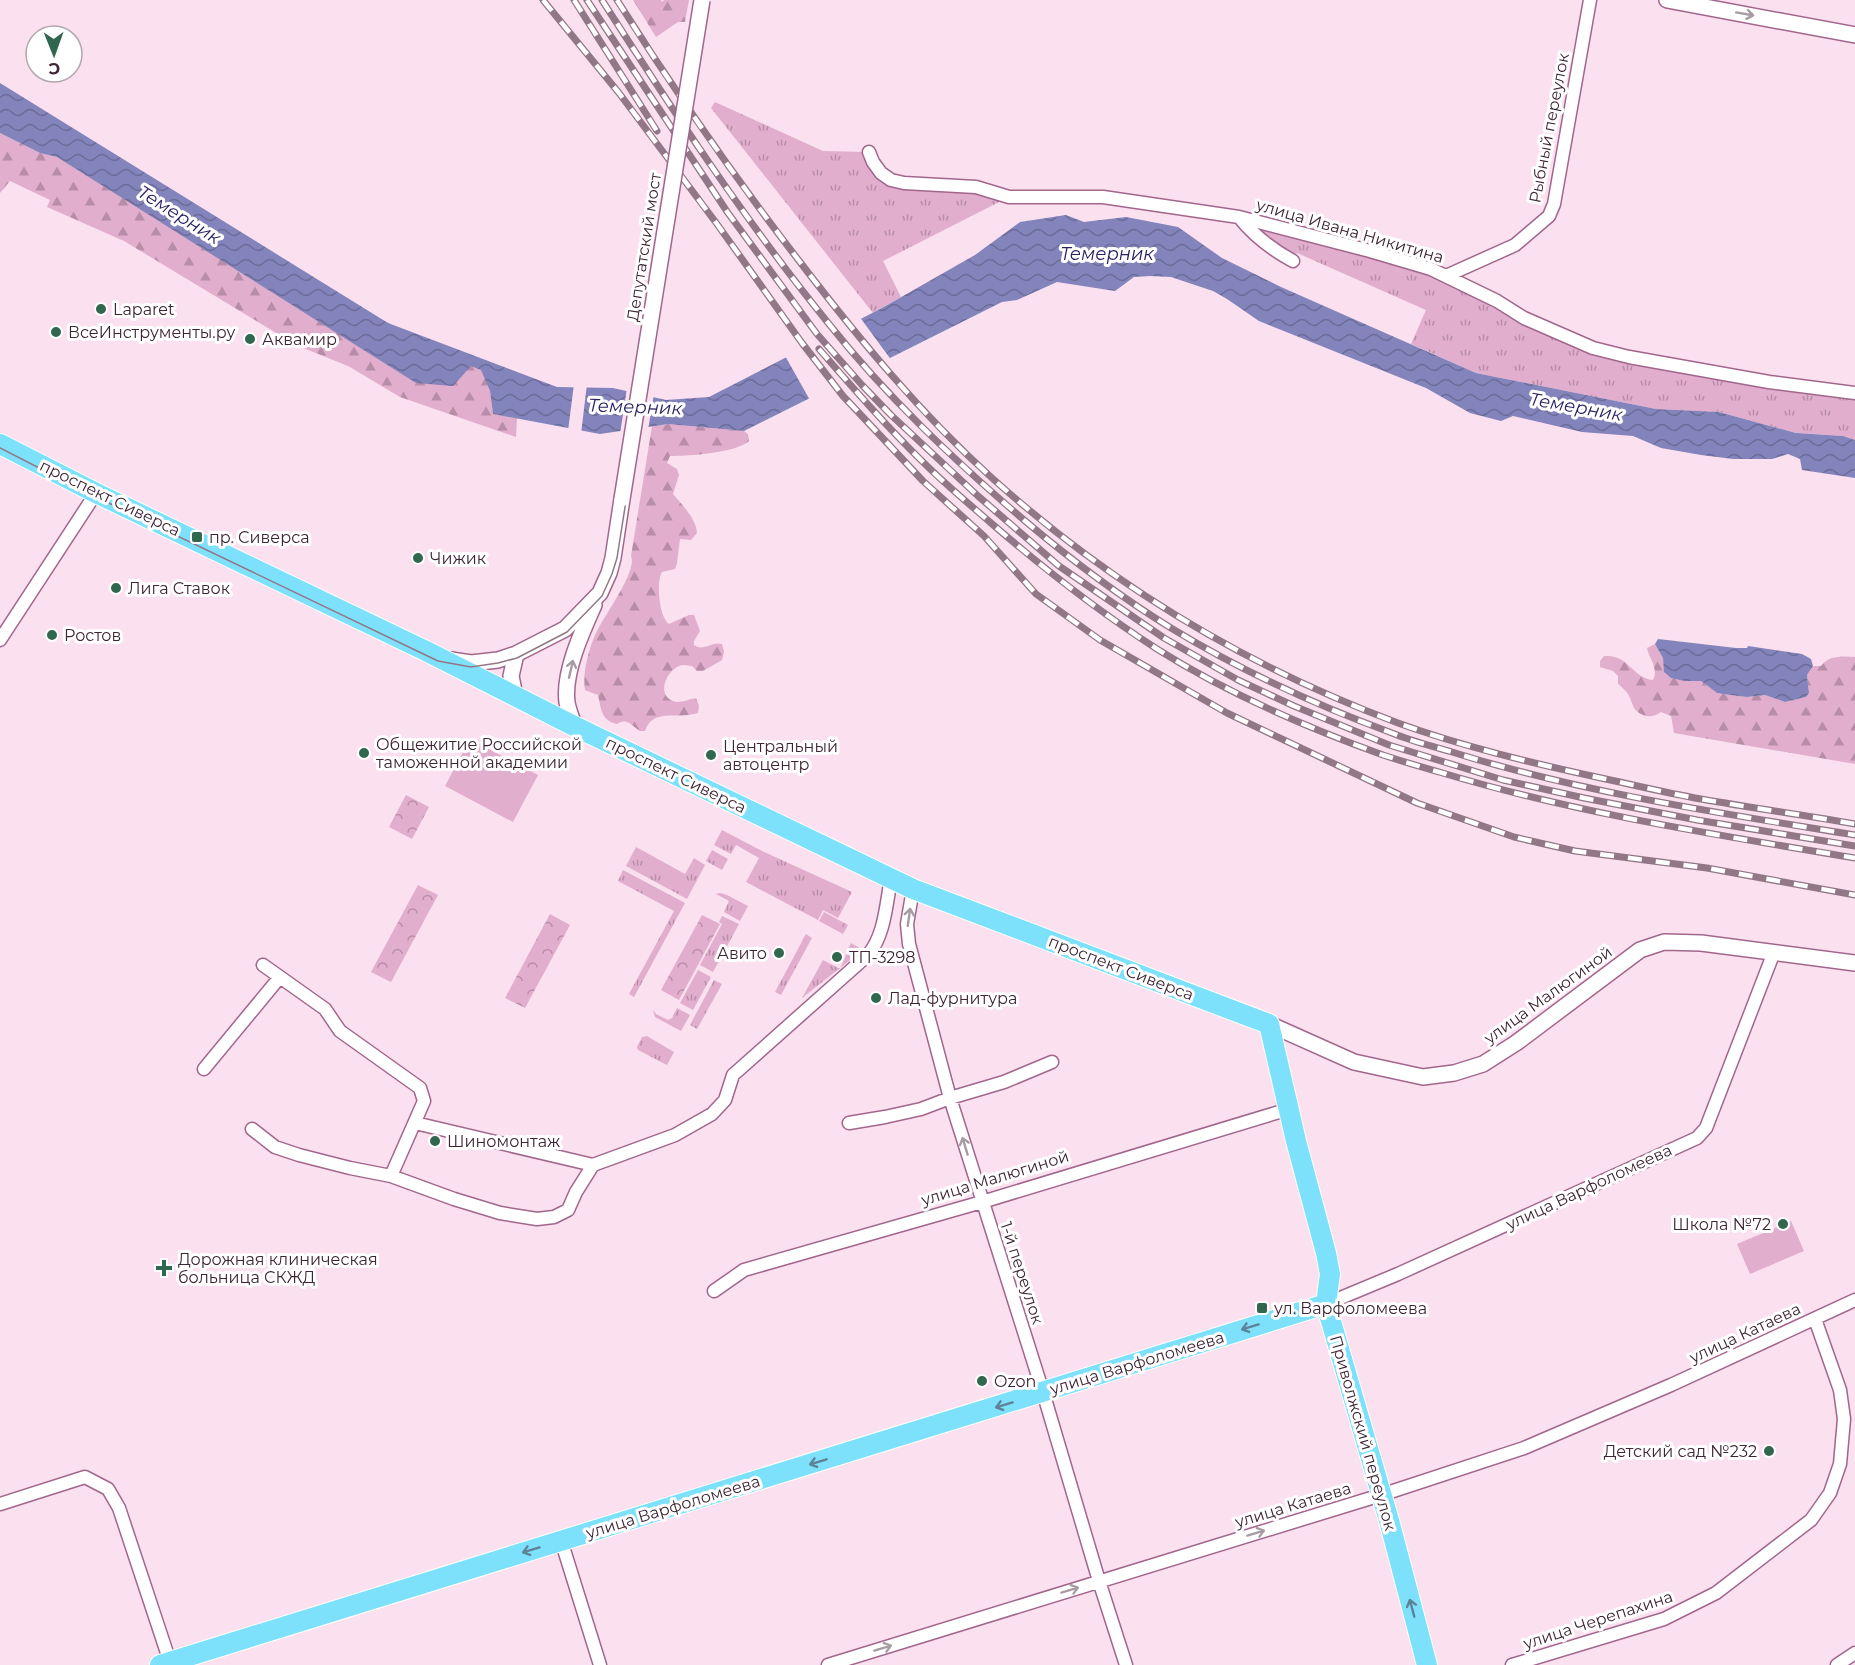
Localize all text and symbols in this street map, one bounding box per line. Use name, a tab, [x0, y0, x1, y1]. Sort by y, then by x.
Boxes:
one-way arrow	[1735, 9, 1754, 20]
north arrow	[24, 24, 84, 84]
street label: Рыбный переулок	[1525, 51, 1573, 205]
text: С	[48, 59, 60, 78]
street label: Депутатский мост	[623, 171, 665, 323]
water label: Темерник	[133, 181, 225, 249]
street label: улица Ивана Никитина	[1253, 195, 1446, 267]
water label: Темерник	[1060, 243, 1154, 265]
place label: Laparet	[113, 300, 175, 319]
marker: Laparet	[94, 302, 108, 316]
place label: ВсеИнструменты.ру	[68, 323, 235, 342]
marker: ВсеИнструменты.ру	[49, 325, 63, 339]
place label: Аквамир	[262, 330, 337, 349]
marker: Аквамир	[243, 332, 257, 346]
water label: Темерник	[1528, 388, 1625, 426]
water label: Темерник	[588, 394, 683, 420]
street label: проспект Сиверса	[37, 456, 183, 540]
place label: пр. Сиверса	[209, 528, 310, 547]
marker: пр. Сиверса	[190, 530, 204, 544]
place label: Чижик	[430, 549, 487, 568]
marker: Чижик	[411, 551, 425, 565]
place label: Лига Ставок	[128, 579, 231, 598]
marker: Лига Ставок	[109, 581, 123, 595]
place label: Ростов	[64, 626, 121, 645]
marker: Ростов	[45, 628, 59, 642]
one-way arrow	[566, 659, 577, 679]
street label: проспект Сиверса	[603, 733, 749, 817]
place label: Общежитие Российской таможенной академии	[376, 735, 582, 772]
place label: Центральный автоцентр	[723, 737, 838, 774]
marker: Общежитие Российской таможенной академии	[357, 746, 371, 760]
marker: Центральный автоцентр	[704, 748, 718, 762]
one-way arrow	[903, 907, 914, 927]
street label: проспект Сиверса	[1046, 932, 1196, 1004]
street label: улица Малюгиной	[1480, 942, 1616, 1048]
place label: Авито	[717, 944, 767, 963]
marker: Авито	[772, 946, 786, 960]
place label: ТП-3298	[849, 948, 915, 967]
marker: ТП-3298	[830, 950, 844, 964]
place label: Лад-фурнитура	[888, 989, 1017, 1008]
marker: Лад-фурнитура	[869, 991, 883, 1005]
place label: Шиномонтаж	[447, 1132, 560, 1151]
marker: Шиномонтаж	[428, 1134, 442, 1148]
one-way arrow	[959, 1137, 970, 1156]
street label: улица Варфоломеева	[1502, 1140, 1675, 1234]
street label: улица Малюгиной	[918, 1146, 1071, 1210]
place label: Школа №72	[1672, 1215, 1771, 1234]
marker: Школа №72	[1776, 1217, 1790, 1231]
street label: 1-й переулок	[996, 1219, 1048, 1327]
place label: Дорожная клиническая больница СКЖД	[178, 1250, 378, 1287]
marker: Дорожная клиническая больница СКЖД	[155, 1259, 173, 1277]
place label: ул. Варфоломеева	[1273, 1299, 1427, 1318]
street label: улица Катаева	[1686, 1299, 1804, 1367]
marker: ул. Варфоломеева	[1255, 1301, 1269, 1315]
one-way arrow	[1241, 1322, 1260, 1333]
street label: улица Варфоломеева	[1047, 1327, 1226, 1399]
street label: Приволжский переулок	[1326, 1333, 1400, 1533]
place label: Ozon	[994, 1372, 1036, 1391]
marker: Ozon	[975, 1374, 989, 1388]
one-way arrow	[995, 1400, 1014, 1411]
place label: Детский сад №232	[1604, 1442, 1757, 1461]
marker: Детский сад №232	[1762, 1444, 1776, 1458]
one-way arrow	[809, 1457, 828, 1468]
street label: улица Варфоломеева	[583, 1471, 762, 1543]
street label: улица Катаева	[1232, 1478, 1353, 1532]
one-way arrow	[1246, 1527, 1265, 1538]
one-way arrow	[522, 1545, 541, 1556]
one-way arrow	[1060, 1584, 1079, 1595]
street label: улица Черепахина	[1520, 1587, 1675, 1653]
one-way arrow	[1406, 1599, 1417, 1618]
one-way arrow	[873, 1642, 892, 1653]

